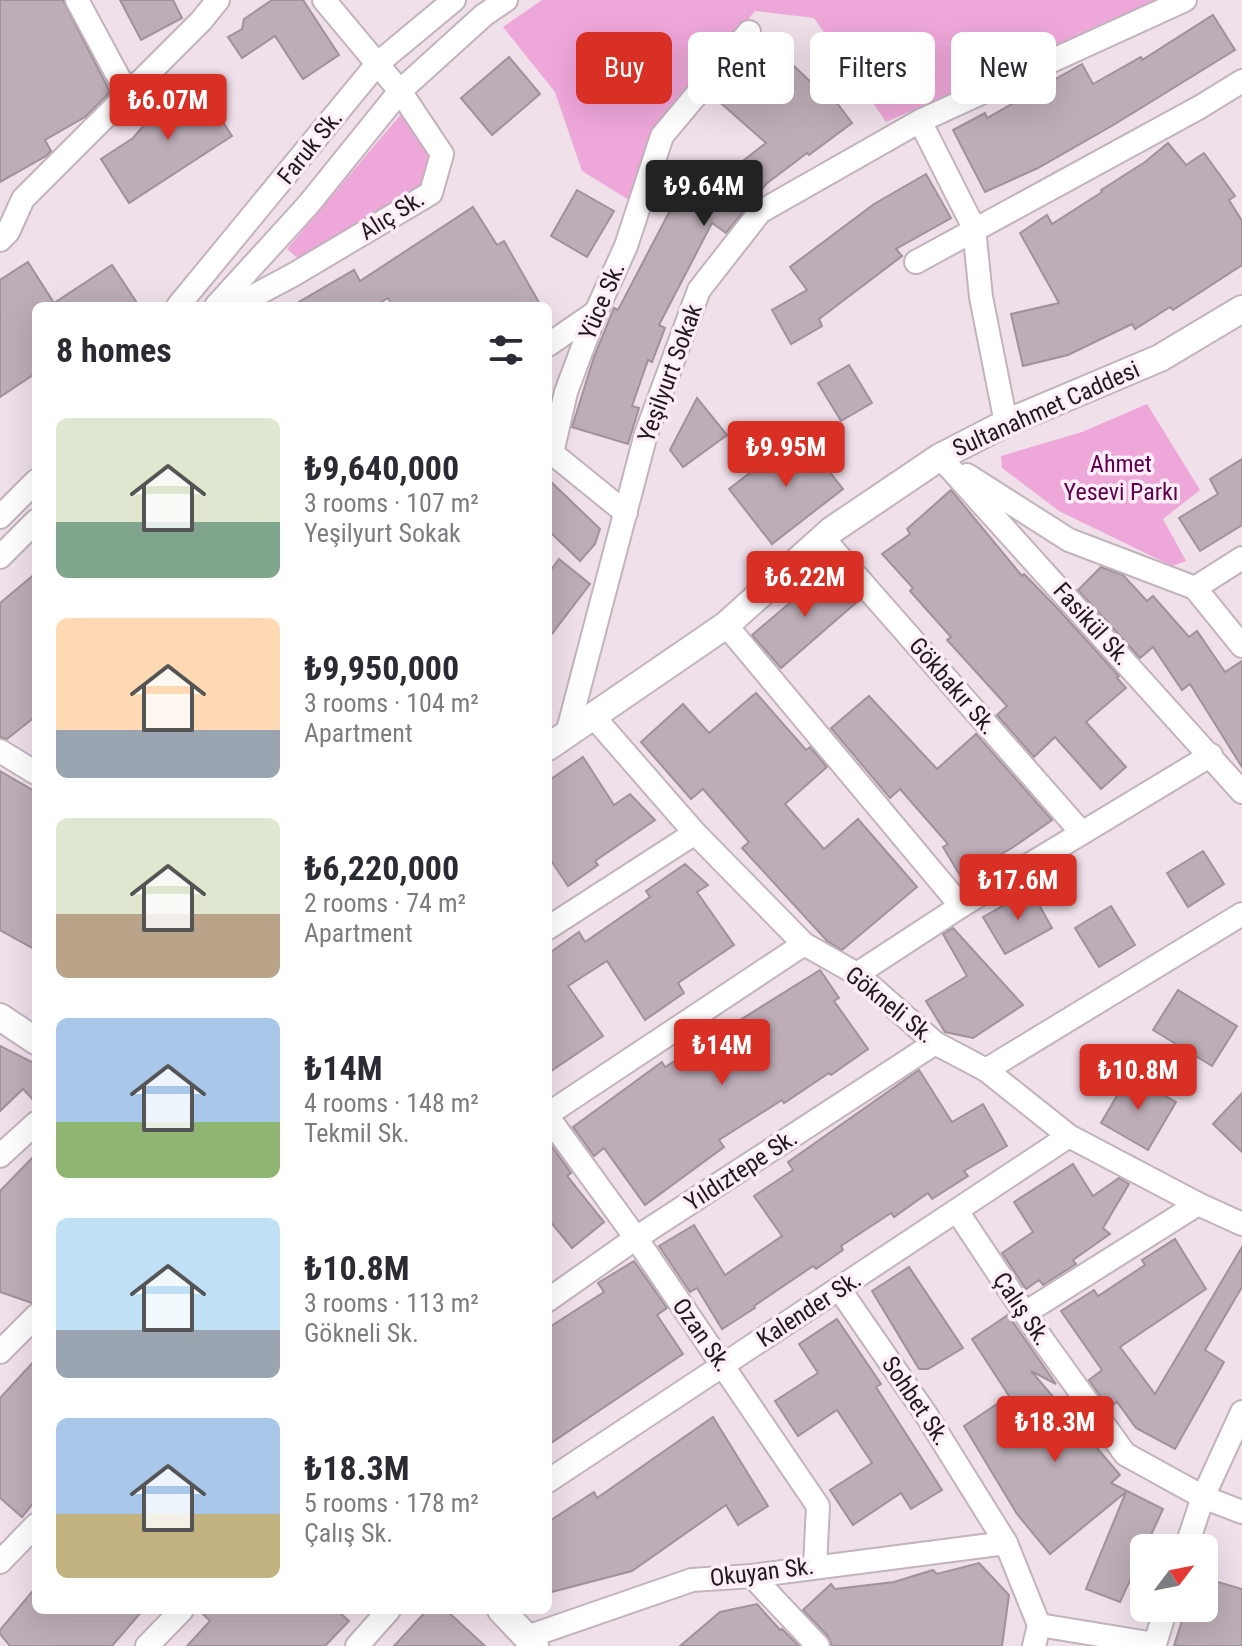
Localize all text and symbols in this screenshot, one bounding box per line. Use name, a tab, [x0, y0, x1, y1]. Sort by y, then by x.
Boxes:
chip: Buy	[576, 32, 672, 104]
chip: Rent	[688, 32, 794, 104]
chip: Filters	[810, 32, 935, 104]
chip: New	[951, 32, 1056, 104]
pin: ₺6.07M	[103, 74, 233, 142]
text: ₺6.07M	[128, 85, 208, 115]
street label: Faruk Sk.	[272, 104, 348, 190]
pin: ₺9.64M	[639, 160, 769, 228]
text: ₺9.64M	[664, 171, 744, 201]
street label: Alıç Sk.	[354, 184, 430, 246]
street label: Yüce Sk.	[573, 258, 631, 344]
street label: Yeşilyurt Sokak	[632, 300, 708, 446]
icon: filters	[484, 328, 528, 372]
text: 8 homes	[56, 330, 172, 370]
street label: Sultanahmet Caddesi	[948, 355, 1144, 463]
pin: ₺9.95M	[721, 421, 851, 489]
text: ₺9.95M	[746, 432, 826, 462]
text: ₺9,640,000	[304, 448, 459, 488]
icon: home	[120, 450, 216, 546]
park label: Ahmet Yesevi Parkı	[1064, 450, 1178, 506]
text: 3 rooms · 107 m²	[304, 488, 479, 518]
text: Yeşilyurt Sokak	[304, 518, 461, 548]
pin: ₺6.22M	[740, 551, 870, 619]
text: ₺6.22M	[765, 562, 845, 592]
street label: Fasikül Sk.	[1047, 577, 1137, 671]
street label: Gökbakır Sk.	[903, 632, 1003, 740]
text: ₺9,950,000	[304, 648, 459, 688]
icon: home	[120, 650, 216, 746]
text: 3 rooms · 104 m²	[304, 688, 479, 718]
text: Apartment	[304, 718, 413, 748]
text: ₺6,220,000	[304, 848, 459, 888]
icon: home	[120, 850, 216, 946]
pin: ₺17.6M	[953, 854, 1083, 922]
text: ₺17.6M	[978, 865, 1058, 895]
text: 2 rooms · 74 m²	[304, 888, 466, 918]
text: Apartment	[304, 918, 413, 948]
street label: Gökneli Sk.	[840, 961, 940, 1049]
pin: ₺14M	[675, 1019, 769, 1087]
text: ₺14M	[692, 1030, 752, 1060]
pin: ₺10.8M	[1073, 1044, 1203, 1112]
text: ₺14M	[304, 1048, 382, 1088]
icon: home	[120, 1050, 216, 1146]
text: ₺10.8M	[1098, 1055, 1178, 1085]
text: 4 rooms · 148 m²	[304, 1088, 479, 1118]
text: Tekmil Sk.	[304, 1118, 410, 1148]
street label: Yıldıztepe Sk.	[680, 1123, 802, 1217]
text: ₺10.8M	[304, 1248, 410, 1288]
icon: home	[120, 1250, 216, 1346]
street label: Kalender Sk.	[752, 1265, 866, 1353]
street label: Çalış Sk.	[987, 1267, 1057, 1351]
text: 3 rooms · 113 m²	[304, 1288, 479, 1318]
street label: Ozan Sk.	[667, 1293, 737, 1377]
text: Gökneli Sk.	[304, 1318, 419, 1348]
street label: Sohbet Sk.	[876, 1351, 956, 1451]
pin: ₺18.3M	[990, 1396, 1120, 1464]
text: ₺18.3M	[1015, 1407, 1095, 1437]
text: ₺18.3M	[304, 1448, 410, 1488]
icon: home	[120, 1450, 216, 1546]
text: 5 rooms · 178 m²	[304, 1488, 479, 1518]
text: Çalış Sk.	[304, 1518, 393, 1548]
north arrow	[1130, 1534, 1218, 1622]
map controls	[1130, 1534, 1218, 1622]
street label: Okuyan Sk.	[708, 1552, 816, 1592]

